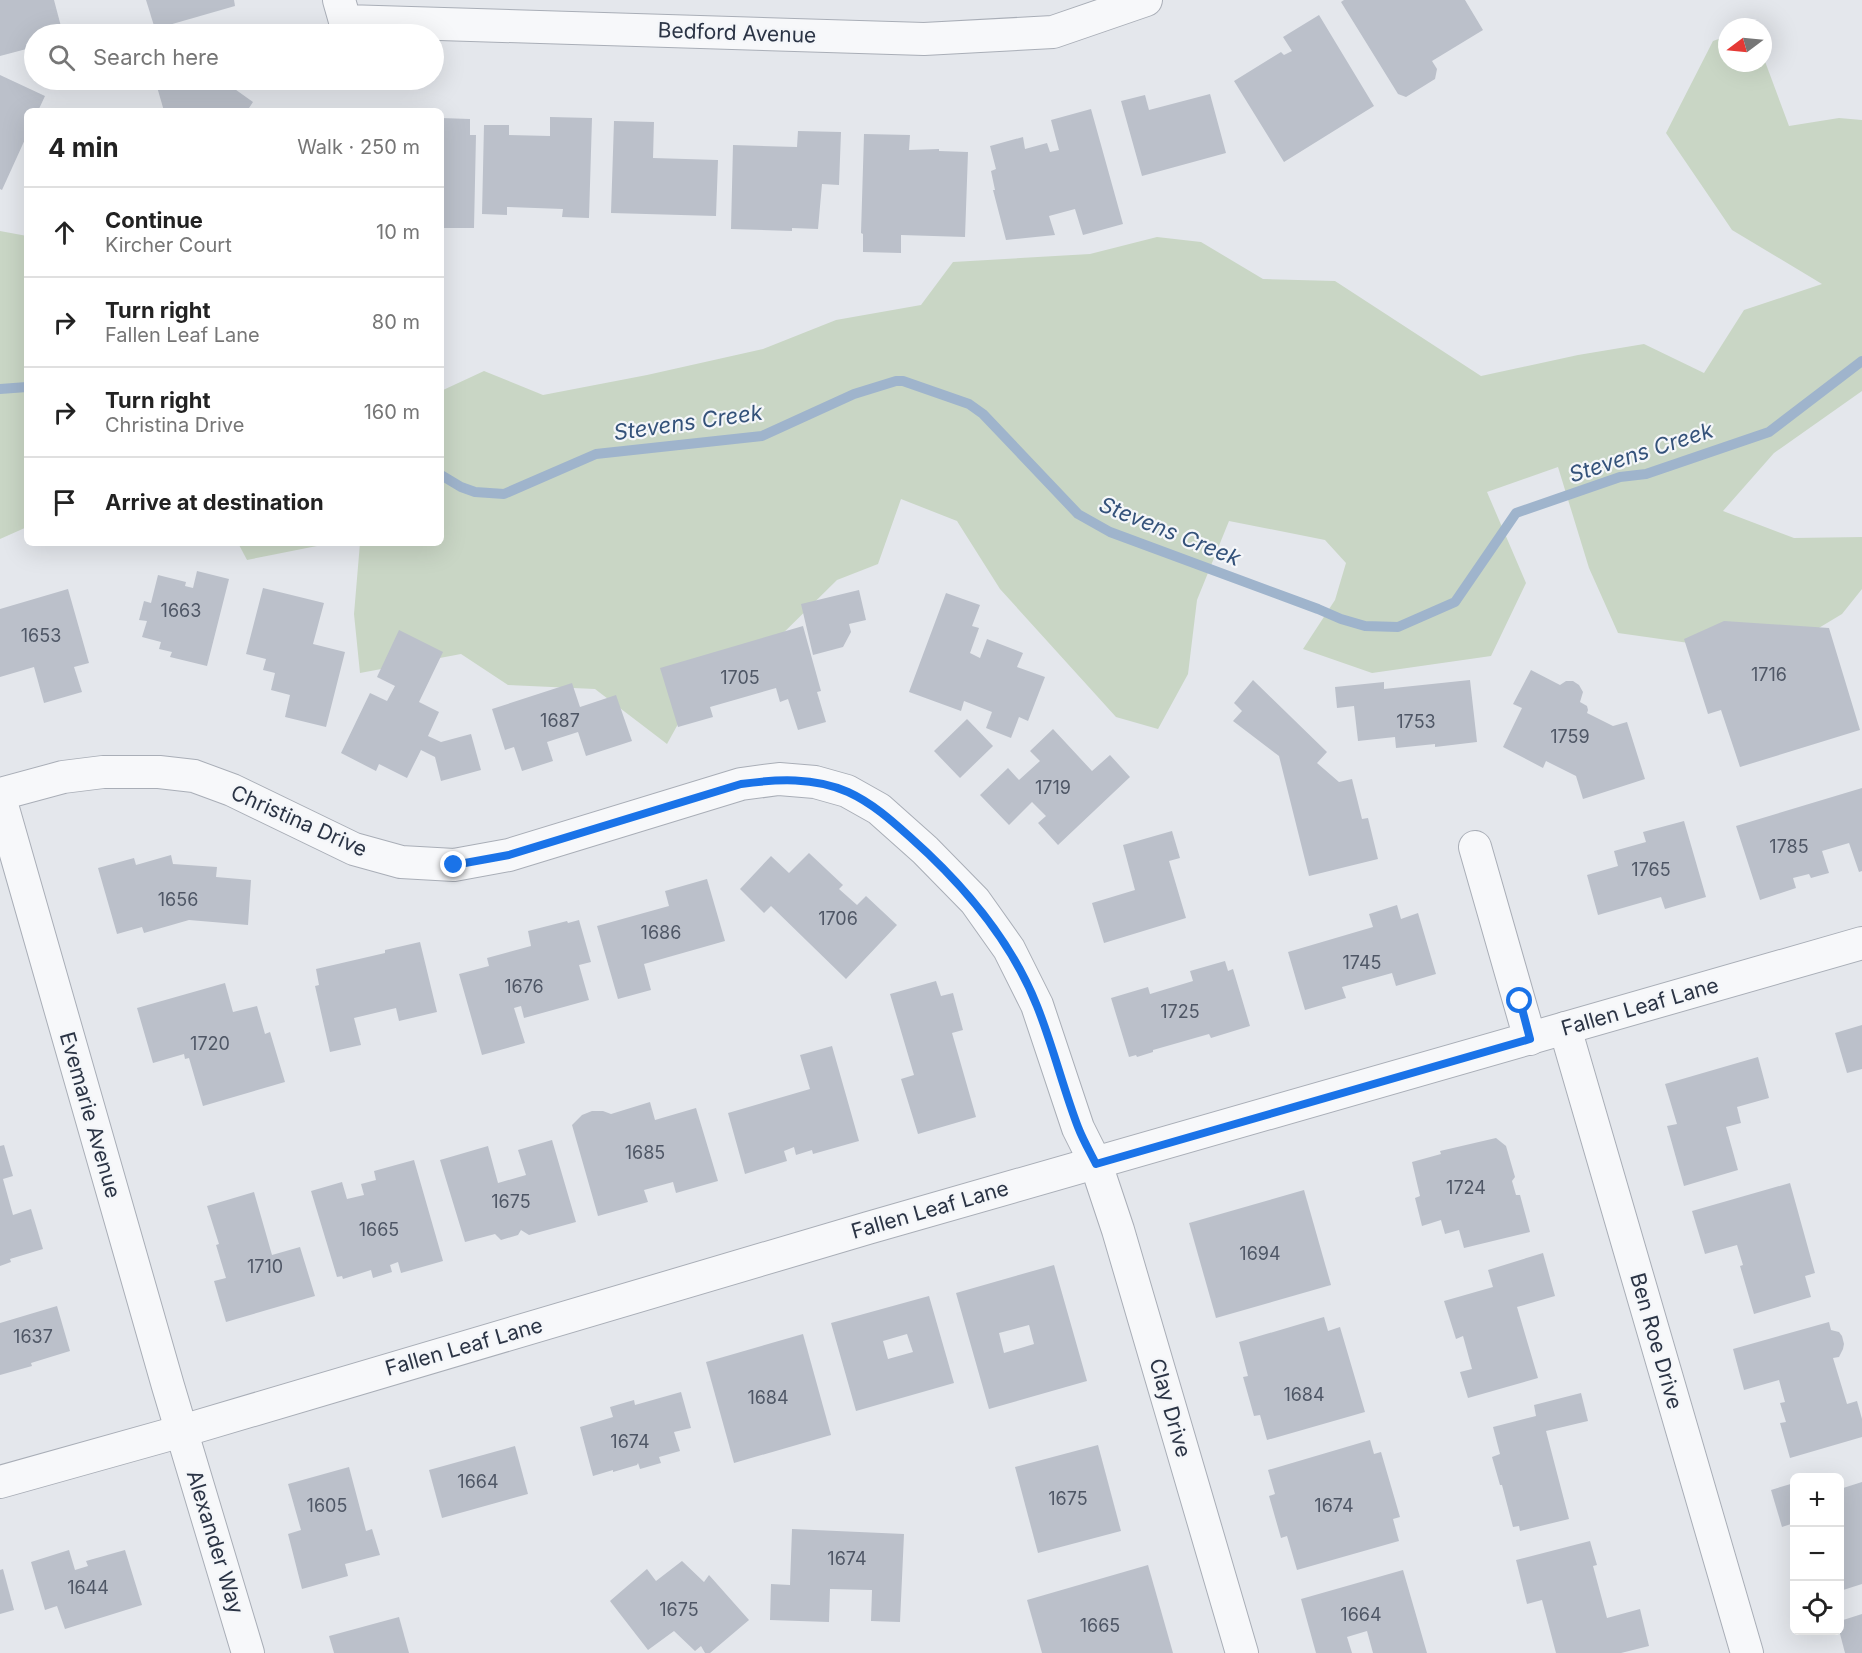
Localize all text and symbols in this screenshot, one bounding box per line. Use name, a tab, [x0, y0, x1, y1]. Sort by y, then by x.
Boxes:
street label: Bedford Avenue	[657, 17, 817, 48]
north arrow	[1718, 18, 1772, 72]
search box	[24, 24, 444, 90]
icon: search	[45, 41, 78, 74]
text: Search here	[93, 44, 219, 70]
text: 4 min	[48, 132, 119, 163]
text: Walk · 250 m	[297, 135, 420, 159]
text: Continue	[105, 207, 203, 233]
icon: ahead	[48, 216, 81, 249]
text: 10 m	[376, 220, 420, 244]
text: Kircher Court	[105, 233, 232, 257]
text: Turn right	[105, 297, 211, 323]
icon: right	[48, 306, 81, 339]
text: 80 m	[372, 310, 420, 334]
text: Fallen Leaf Lane	[105, 323, 260, 347]
text: Turn right	[105, 387, 211, 413]
icon: right	[48, 396, 81, 429]
water label: Stevens Creek	[612, 399, 765, 445]
text: 160 m	[364, 400, 420, 424]
text: Christina Drive	[105, 413, 244, 437]
water label: Stevens Creek	[1566, 416, 1717, 488]
icon: arrive	[48, 486, 81, 519]
text: Arrive at destination	[105, 489, 324, 515]
water label: Stevens Creek	[1096, 491, 1245, 572]
house number: 1663	[161, 600, 201, 621]
house number: 1653	[21, 625, 61, 646]
house number: 1716	[1751, 664, 1787, 685]
house number: 1705	[720, 667, 760, 688]
house number: 1687	[540, 710, 580, 731]
house number: 1753	[1396, 711, 1436, 732]
house number: 1759	[1550, 726, 1590, 747]
house number: 1719	[1035, 777, 1071, 798]
street label: Christina Drive	[227, 779, 371, 862]
house number: 1785	[1769, 836, 1809, 857]
route end	[440, 851, 466, 877]
house number: 1765	[1631, 859, 1671, 880]
house number: 1656	[158, 889, 198, 910]
house number: 1706	[818, 908, 858, 929]
house number: 1686	[641, 922, 681, 943]
house number: 1745	[1342, 952, 1382, 973]
street label: Fallen Leaf Lane	[1558, 972, 1721, 1041]
house number: 1676	[504, 976, 544, 997]
route start	[1506, 987, 1532, 1013]
house number: 1725	[1160, 1001, 1200, 1022]
street label: Evemarie Avenue	[55, 1029, 126, 1201]
house number: 1720	[190, 1033, 230, 1054]
house number: 1685	[625, 1142, 665, 1163]
street label: Fallen Leaf Lane	[848, 1175, 1011, 1244]
house number: 1724	[1446, 1177, 1486, 1198]
house number: 1675	[491, 1191, 531, 1212]
house number: 1665	[359, 1219, 399, 1240]
house number: 1694	[1239, 1243, 1281, 1264]
house number: 1710	[247, 1256, 283, 1277]
street label: Ben Roe Drive	[1625, 1270, 1688, 1412]
street label: Fallen Leaf Lane	[382, 1312, 545, 1381]
house number: 1637	[13, 1326, 53, 1347]
street label: Clay Drive	[1144, 1356, 1197, 1460]
house number: 1684	[1283, 1384, 1325, 1405]
house number: 1684	[747, 1387, 789, 1408]
house number: 1674	[610, 1431, 650, 1452]
street label: Alexander Way	[182, 1467, 249, 1617]
house number: 1664	[457, 1471, 499, 1492]
map controls	[1790, 1473, 1844, 1635]
button: +	[1790, 1473, 1844, 1527]
house number: 1675	[1048, 1488, 1088, 1509]
house number: 1605	[307, 1495, 347, 1516]
house number: 1674	[1314, 1495, 1354, 1516]
button: −	[1790, 1527, 1844, 1581]
house number: 1674	[827, 1548, 867, 1569]
house number: 1644	[67, 1577, 109, 1598]
button: locate	[1790, 1581, 1844, 1635]
house number: 1675	[659, 1599, 699, 1620]
house number: 1664	[1340, 1604, 1382, 1625]
house number: 1665	[1080, 1615, 1120, 1636]

